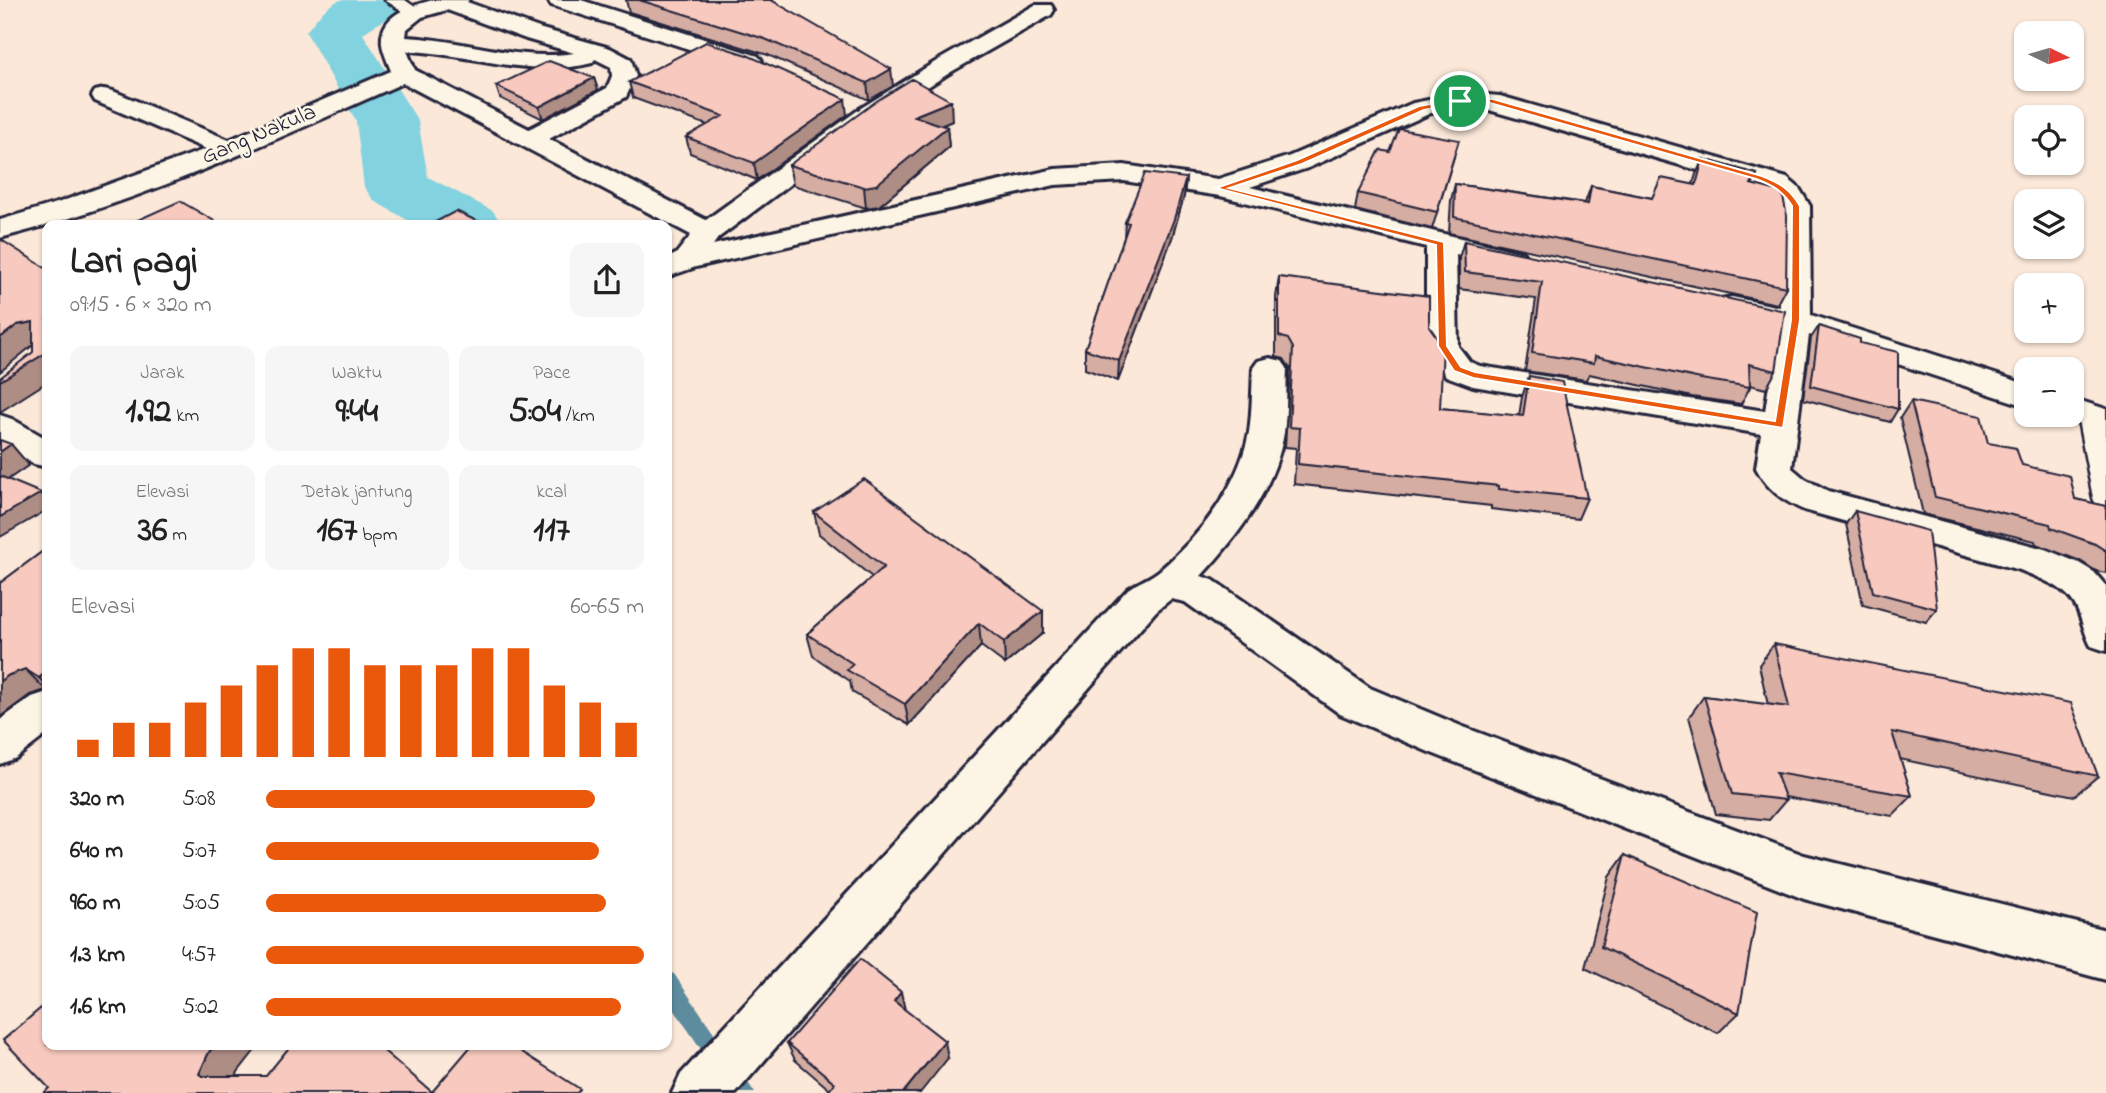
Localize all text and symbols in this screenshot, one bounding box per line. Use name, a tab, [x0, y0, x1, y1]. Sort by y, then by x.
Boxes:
north arrow	[2014, 21, 2084, 91]
map controls	[2014, 21, 2084, 427]
pin	[1430, 71, 1490, 131]
icon: arrive	[1441, 82, 1479, 120]
street label: Gang Nakula	[197, 96, 322, 175]
button: locate	[2014, 105, 2084, 175]
button: layers	[2014, 189, 2084, 259]
text: Lari pagi	[70, 235, 198, 291]
button: share	[570, 243, 644, 317]
button: +	[2014, 273, 2084, 343]
text: 09:15 · 6 × 320 m	[70, 289, 212, 322]
button: −	[2014, 357, 2084, 427]
text: Jarak	[140, 360, 184, 387]
text: Waktu	[332, 360, 382, 387]
text: Pace	[533, 360, 570, 387]
text: 1.92	[125, 387, 172, 438]
text: 9:44	[336, 387, 378, 438]
text: 5:04	[509, 387, 561, 438]
text: km	[172, 403, 199, 430]
text: /km	[561, 403, 595, 430]
text: Elevasi	[135, 479, 189, 506]
text: Detak jantung	[302, 479, 412, 506]
text: kcal	[537, 479, 567, 506]
text: 36	[138, 506, 168, 557]
text: 167	[317, 506, 358, 557]
text: 117	[533, 506, 570, 557]
text: m	[168, 522, 187, 549]
text: bpm	[358, 522, 397, 549]
text: Elevasi	[70, 591, 135, 624]
text: 60–65 m	[570, 591, 644, 624]
text: 320 m	[70, 783, 124, 816]
text: 5:08	[182, 783, 216, 816]
text: 640 m	[70, 835, 123, 868]
text: 5:07	[182, 835, 217, 868]
text: 960 m	[70, 887, 121, 920]
text: 5:05	[182, 887, 220, 920]
text: 1.3 km	[70, 939, 125, 972]
text: 4:57	[182, 939, 216, 972]
text: 1.6 km	[70, 991, 126, 1024]
text: 5:02	[182, 991, 218, 1024]

